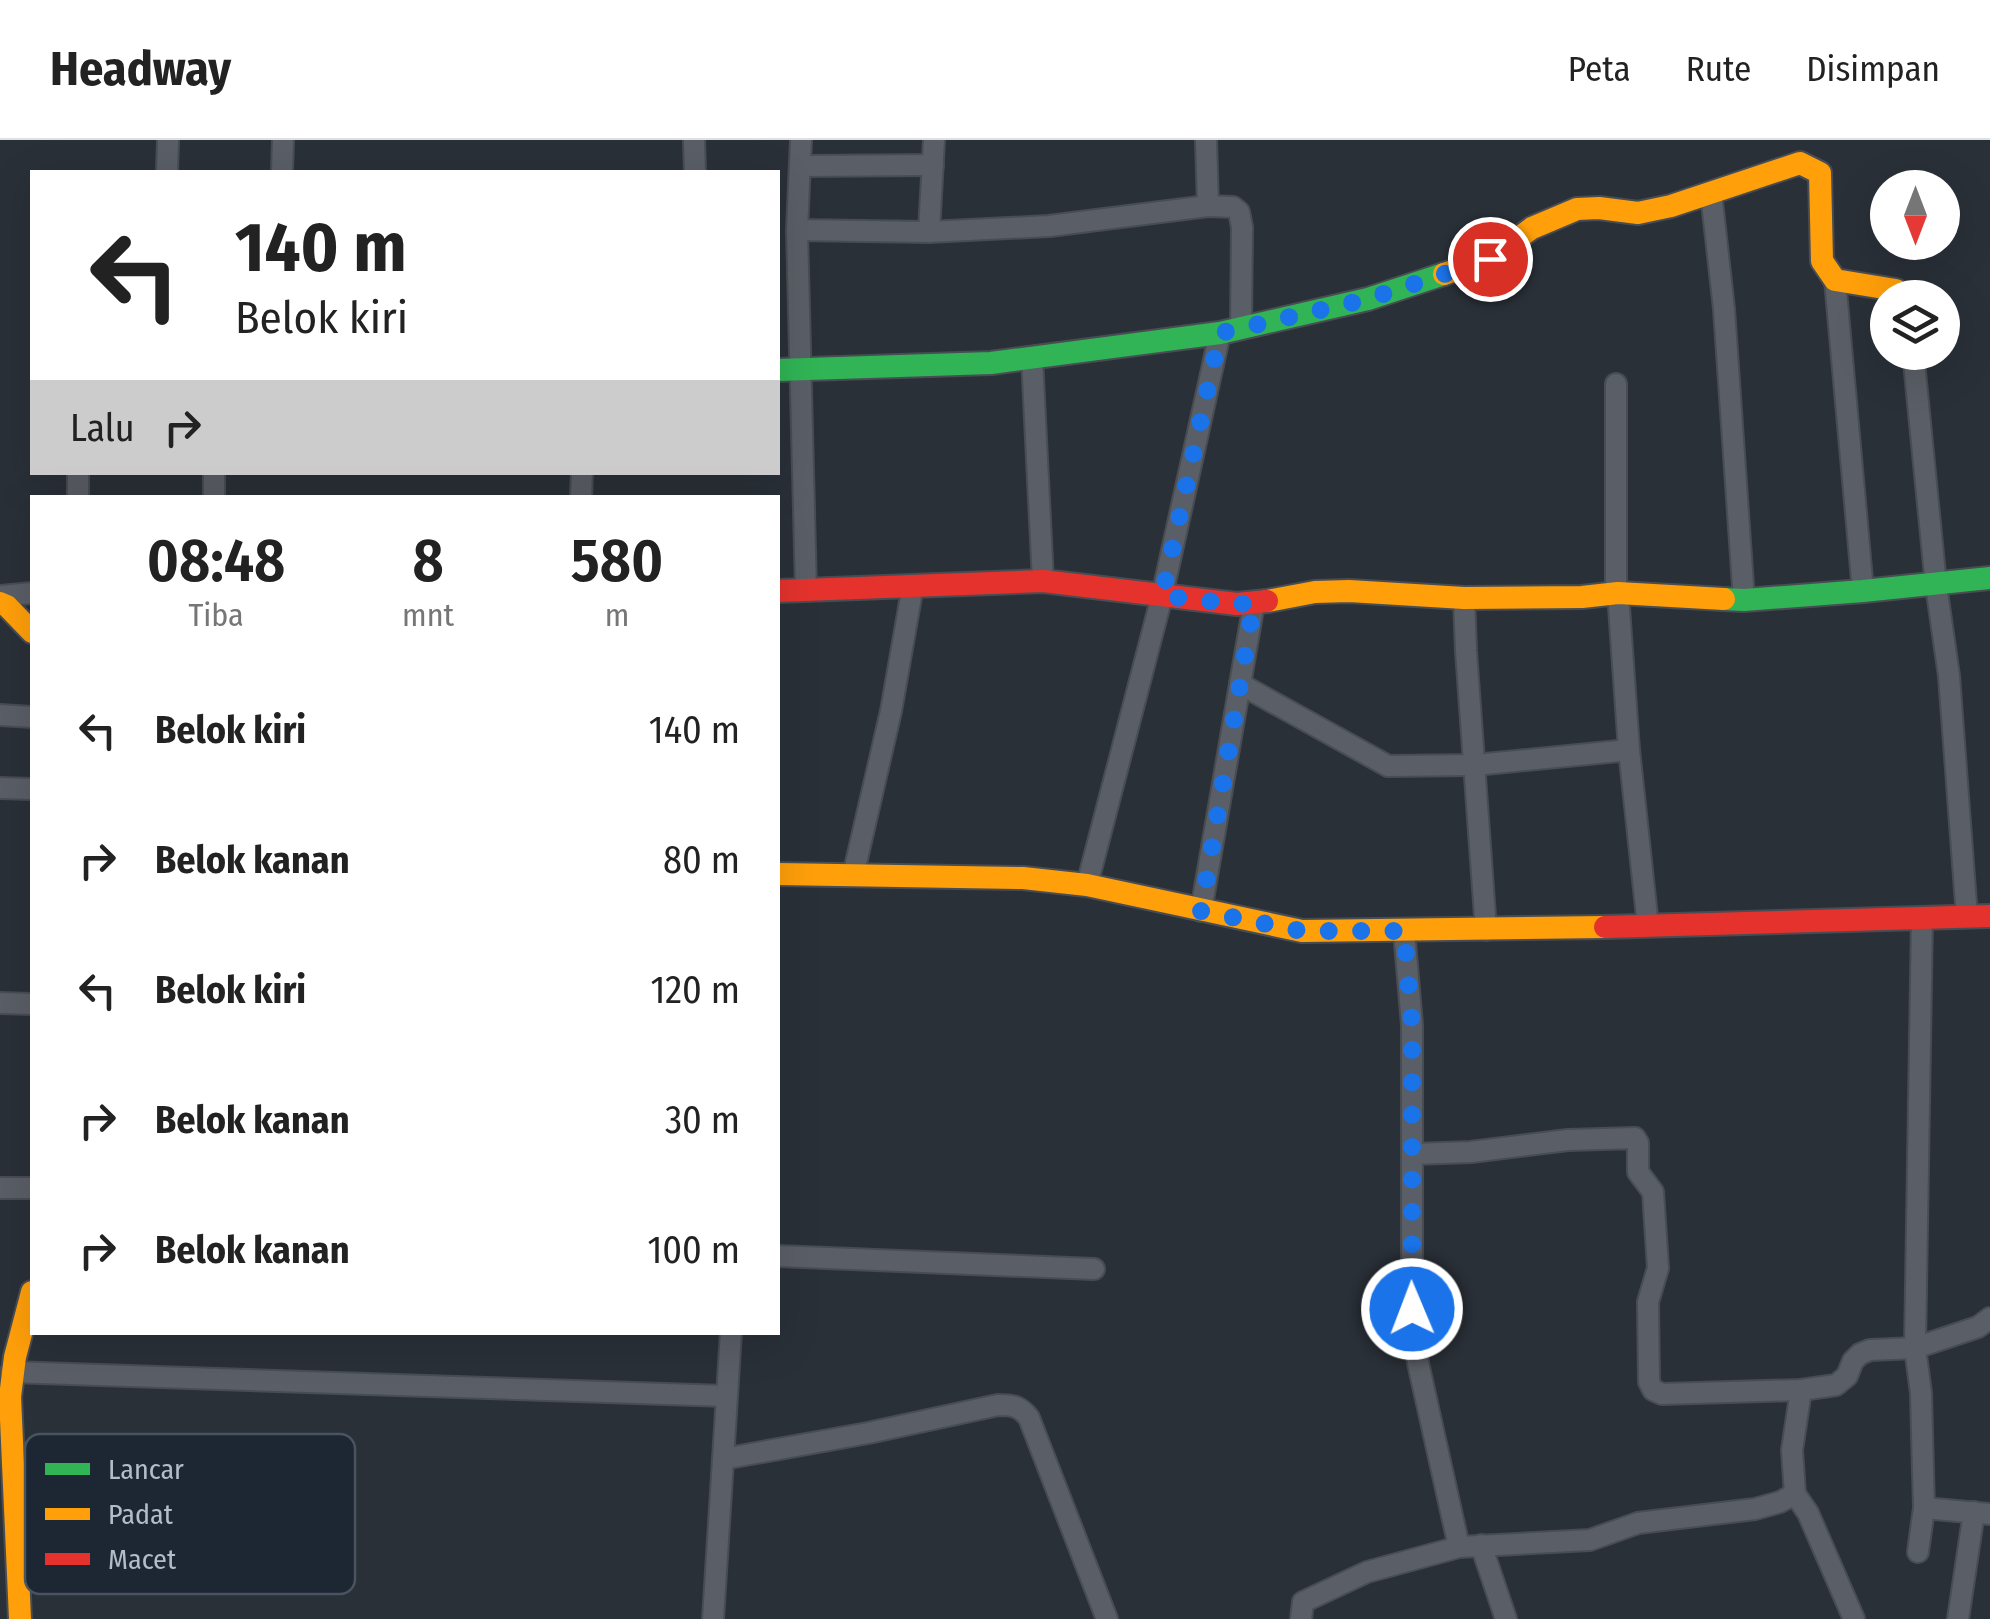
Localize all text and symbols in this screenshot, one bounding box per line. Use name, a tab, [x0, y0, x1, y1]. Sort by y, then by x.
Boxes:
text: Headway	[50, 40, 231, 98]
text: Peta	[1568, 48, 1631, 90]
text: Rute	[1686, 48, 1751, 90]
text: Disimpan	[1806, 48, 1940, 90]
north arrow	[1870, 170, 1960, 260]
map controls	[1870, 170, 1960, 370]
text: 140 m	[235, 206, 407, 290]
icon: left	[70, 210, 200, 340]
pin	[1448, 217, 1533, 302]
icon: arrive	[1463, 232, 1518, 287]
button: layers	[1870, 280, 1960, 370]
text: Belok kiri	[235, 291, 408, 345]
icon: right	[155, 400, 210, 455]
text: Lalu	[70, 405, 135, 451]
text: 08:48	[147, 525, 285, 597]
text: 8	[412, 525, 444, 597]
text: 580	[571, 525, 663, 597]
text: Tiba	[188, 596, 244, 634]
text: mnt	[402, 596, 454, 634]
text: m	[605, 596, 629, 634]
icon: left	[70, 703, 125, 758]
text: Belok kiri	[155, 707, 306, 753]
text: 140 m	[649, 707, 740, 753]
icon: right	[70, 833, 125, 888]
text: Belok kanan	[155, 837, 350, 883]
text: 80 m	[663, 837, 740, 883]
icon: left	[70, 963, 125, 1018]
text: Belok kiri	[155, 967, 306, 1013]
text: 120 m	[650, 967, 740, 1013]
icon: right	[70, 1093, 125, 1148]
text: Belok kanan	[155, 1097, 350, 1143]
text: 30 m	[665, 1097, 740, 1143]
icon: right	[70, 1223, 125, 1278]
text: Belok kanan	[155, 1227, 350, 1273]
text: 100 m	[647, 1227, 740, 1273]
position arrow	[1360, 1257, 1464, 1361]
legend	[25, 1434, 355, 1594]
text: Lancar	[108, 1453, 184, 1486]
text: Padat	[108, 1498, 174, 1531]
text: Macet	[108, 1543, 177, 1576]

